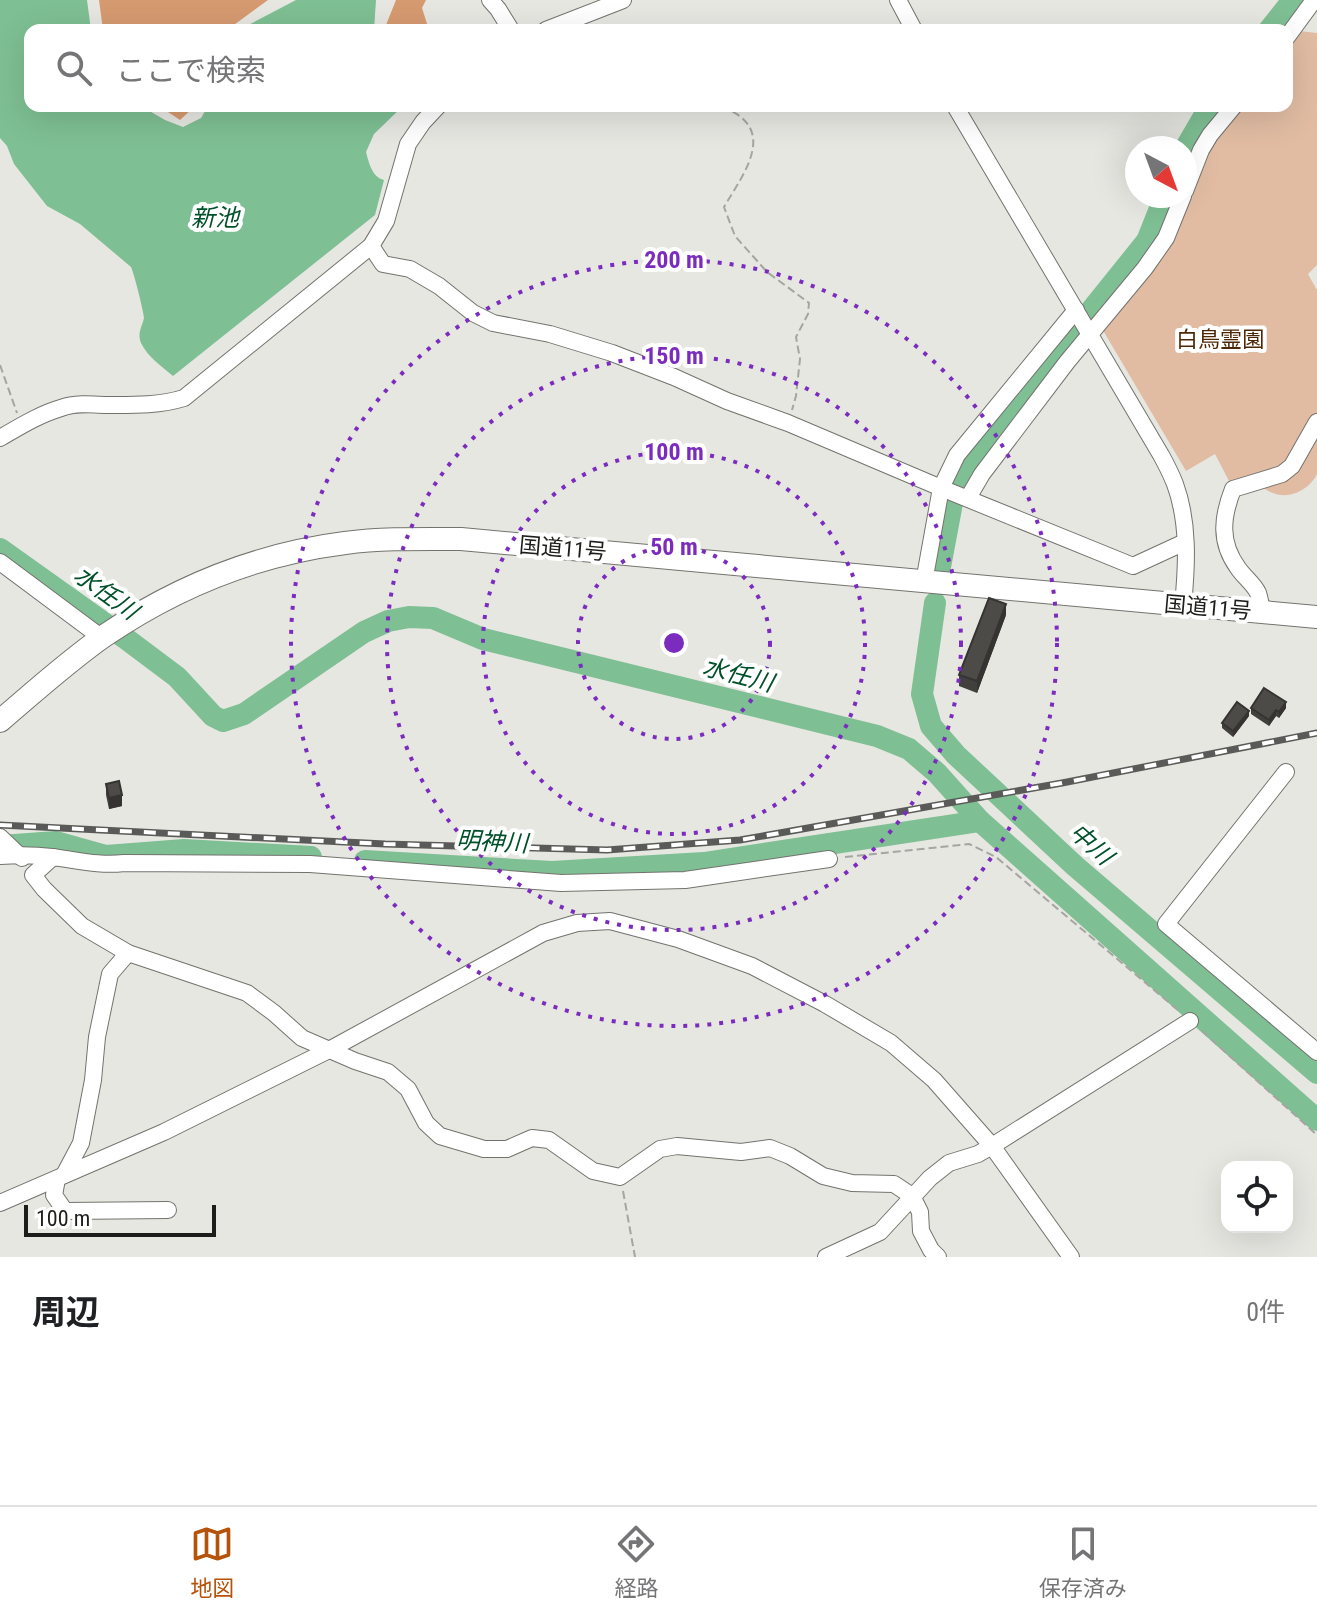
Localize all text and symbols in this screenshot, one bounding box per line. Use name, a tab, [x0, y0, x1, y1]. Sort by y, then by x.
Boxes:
search box	[24, 24, 1293, 112]
icon: search	[52, 46, 96, 90]
text: ここで検索	[116, 53, 266, 88]
north arrow	[1125, 136, 1197, 208]
water label: 新池	[191, 204, 241, 232]
text: 200 m	[644, 246, 704, 274]
park label: 白鳥霊園	[1176, 327, 1264, 352]
text: 150 m	[644, 342, 704, 370]
text: 100 m	[644, 438, 704, 466]
street label: 国道11号	[518, 532, 608, 565]
text: 50 m	[650, 533, 698, 561]
water label: 水任川	[69, 561, 146, 627]
street label: 国道11号	[1163, 591, 1253, 624]
centre of rings	[660, 629, 688, 657]
water label: 水任川	[700, 653, 779, 698]
water label: 中川	[1064, 818, 1120, 872]
water label: 明神川	[455, 826, 532, 858]
map controls	[1221, 1161, 1293, 1233]
button: locate	[1221, 1161, 1293, 1233]
scale bar	[24, 1201, 216, 1237]
text: 100 m	[36, 1206, 90, 1231]
text: 周辺	[32, 1292, 100, 1332]
text: 0件	[1246, 1297, 1285, 1327]
tab: 地図	[190, 1522, 234, 1602]
tab: 経路	[614, 1522, 659, 1602]
tab: 保存済み	[1039, 1522, 1127, 1602]

